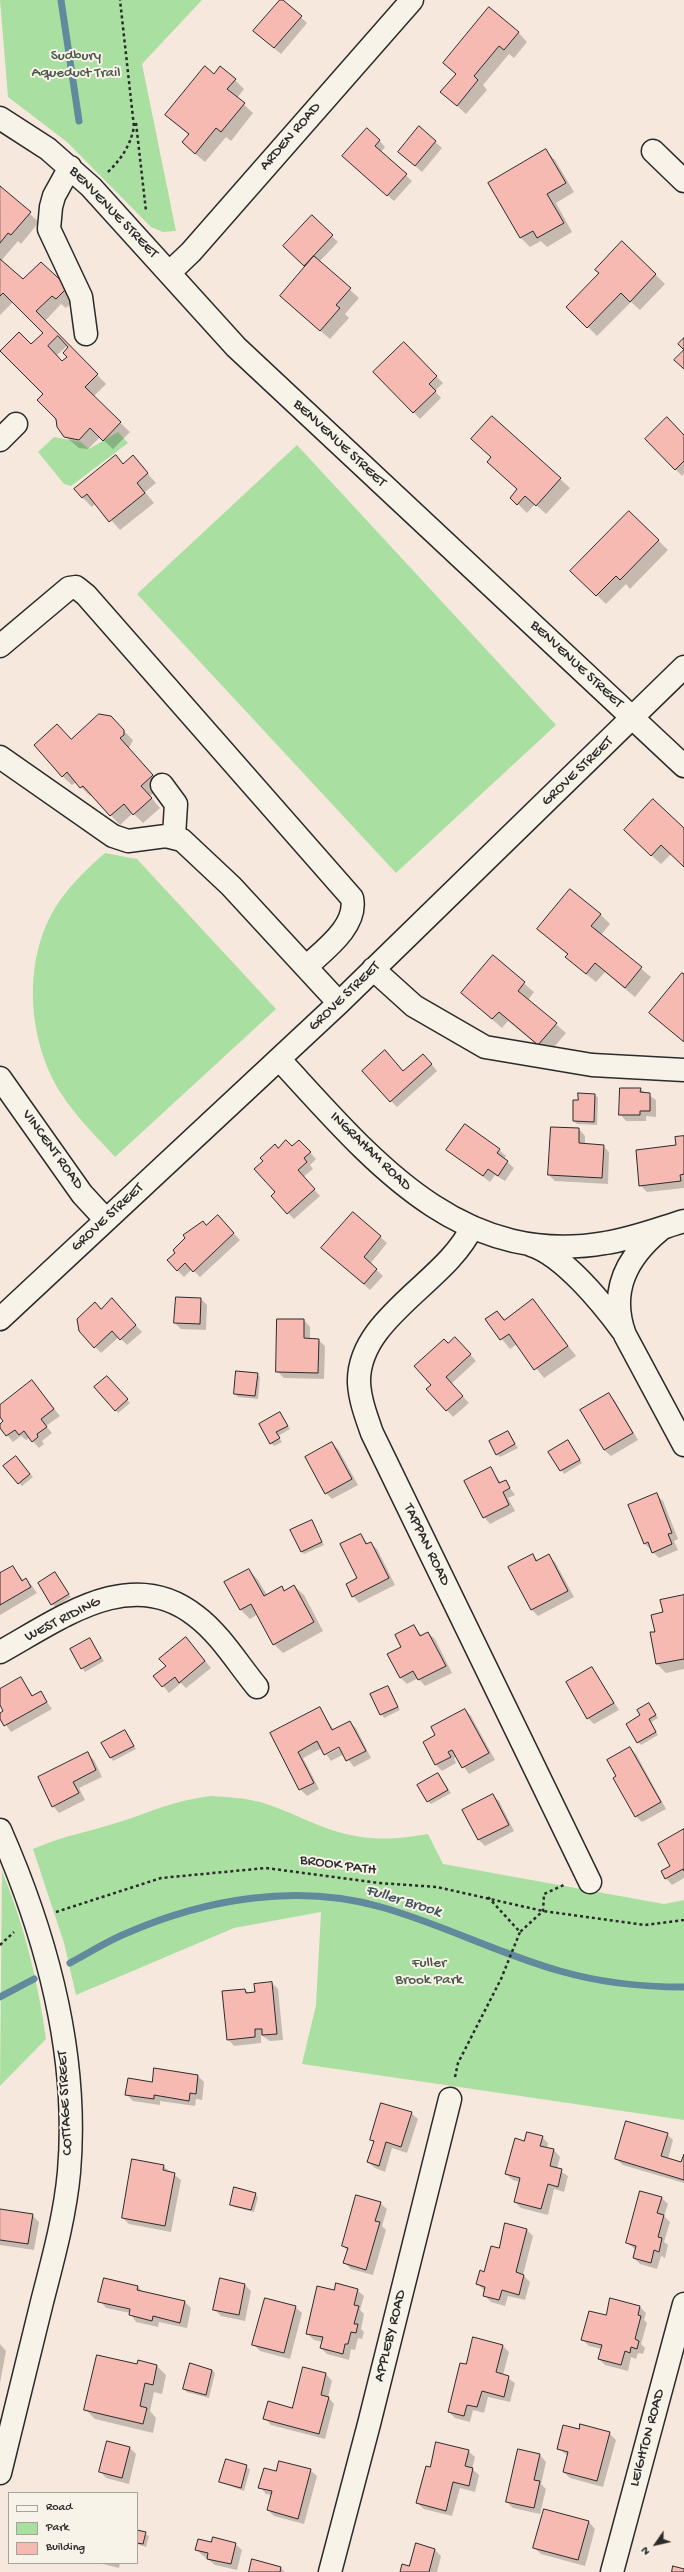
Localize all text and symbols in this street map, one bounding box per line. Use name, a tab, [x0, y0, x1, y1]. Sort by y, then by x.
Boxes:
park label: Sudbury Aqueduct Trail	[31, 48, 121, 83]
street label: ARDEN ROAD	[256, 99, 326, 175]
street label: BENVENUE STREET	[65, 163, 161, 263]
street label: BENVENUE STREET	[289, 396, 389, 492]
street label: BENVENUE STREET	[526, 617, 626, 713]
street label: GROVE STREET	[538, 733, 618, 811]
street label: GROVE STREET	[305, 958, 385, 1036]
street label: VINCENT ROAD	[17, 1107, 87, 1193]
street label: INGRAHAM ROAD	[325, 1109, 415, 1195]
street label: GROVE STREET	[68, 1180, 148, 1256]
street label: TAPPAN ROAD	[398, 1501, 454, 1589]
street label: WEST RIDING	[22, 1593, 104, 1647]
street label: BROOK PATH	[299, 1852, 377, 1880]
water label: Fuller Brook	[363, 1881, 443, 1923]
park label: Fuller Brook Park	[395, 1955, 463, 1990]
street label: COTTAGE STREET	[54, 2050, 78, 2156]
street label: APPLEBY ROAD	[371, 2288, 411, 2384]
street label: LEIGHTON ROAD	[626, 2387, 670, 2489]
legend	[8, 2492, 138, 2564]
text: Road	[46, 2501, 72, 2515]
text: Park	[46, 2521, 69, 2535]
north arrow	[636, 2524, 676, 2564]
text: Building	[46, 2541, 85, 2555]
text: N	[639, 2544, 653, 2557]

